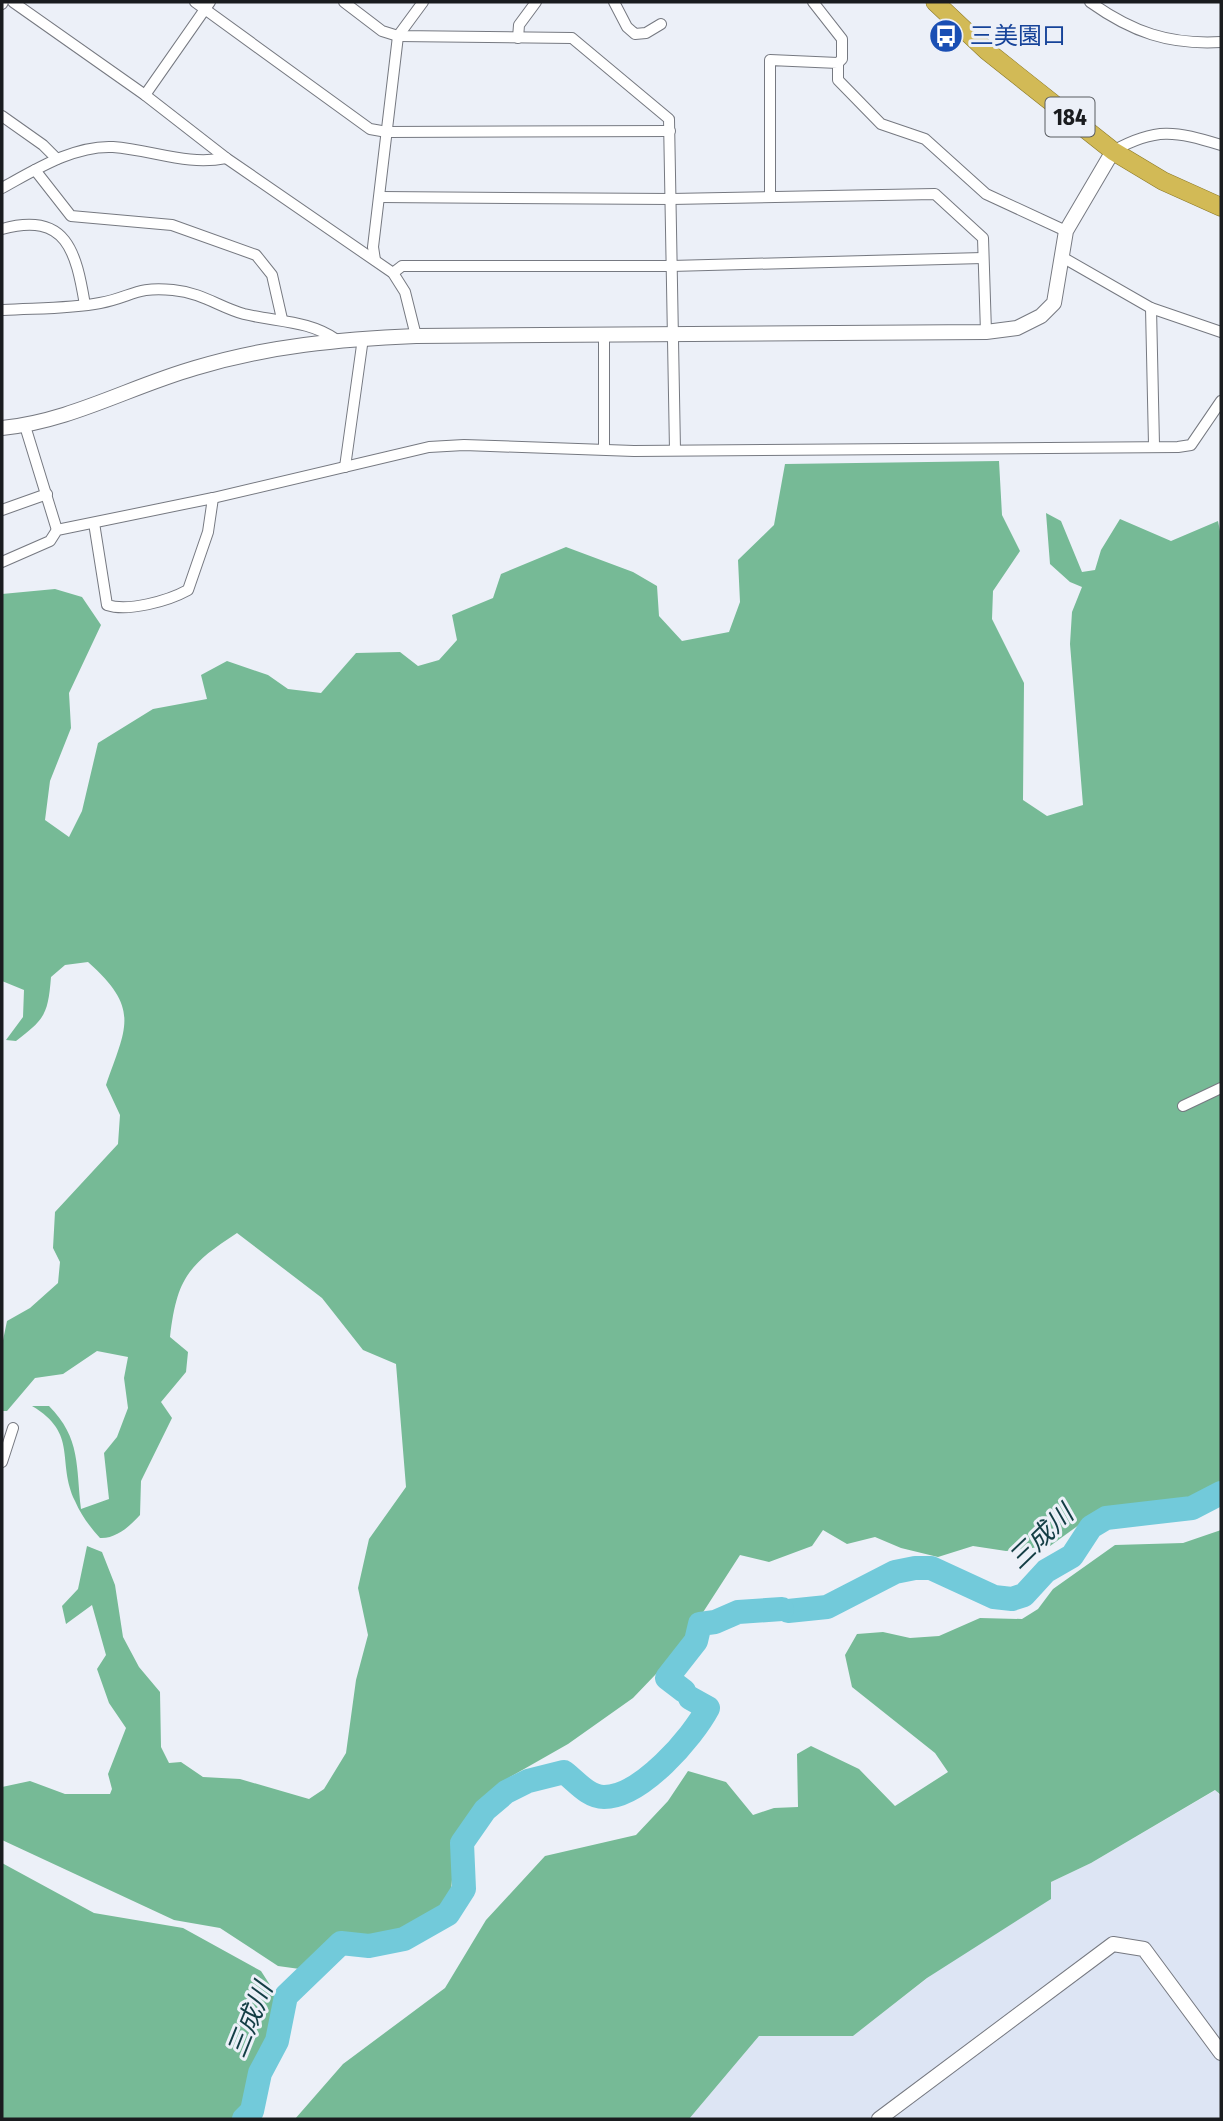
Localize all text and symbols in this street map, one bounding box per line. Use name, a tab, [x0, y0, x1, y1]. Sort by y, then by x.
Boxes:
bus stop icon: 三美園口	[927, 17, 965, 55]
place label: 三美園口	[970, 22, 1066, 50]
road number: 184	[1046, 98, 1094, 136]
water label: 三成川	[1002, 1497, 1082, 1575]
water label: 三成川	[221, 1975, 280, 2062]

